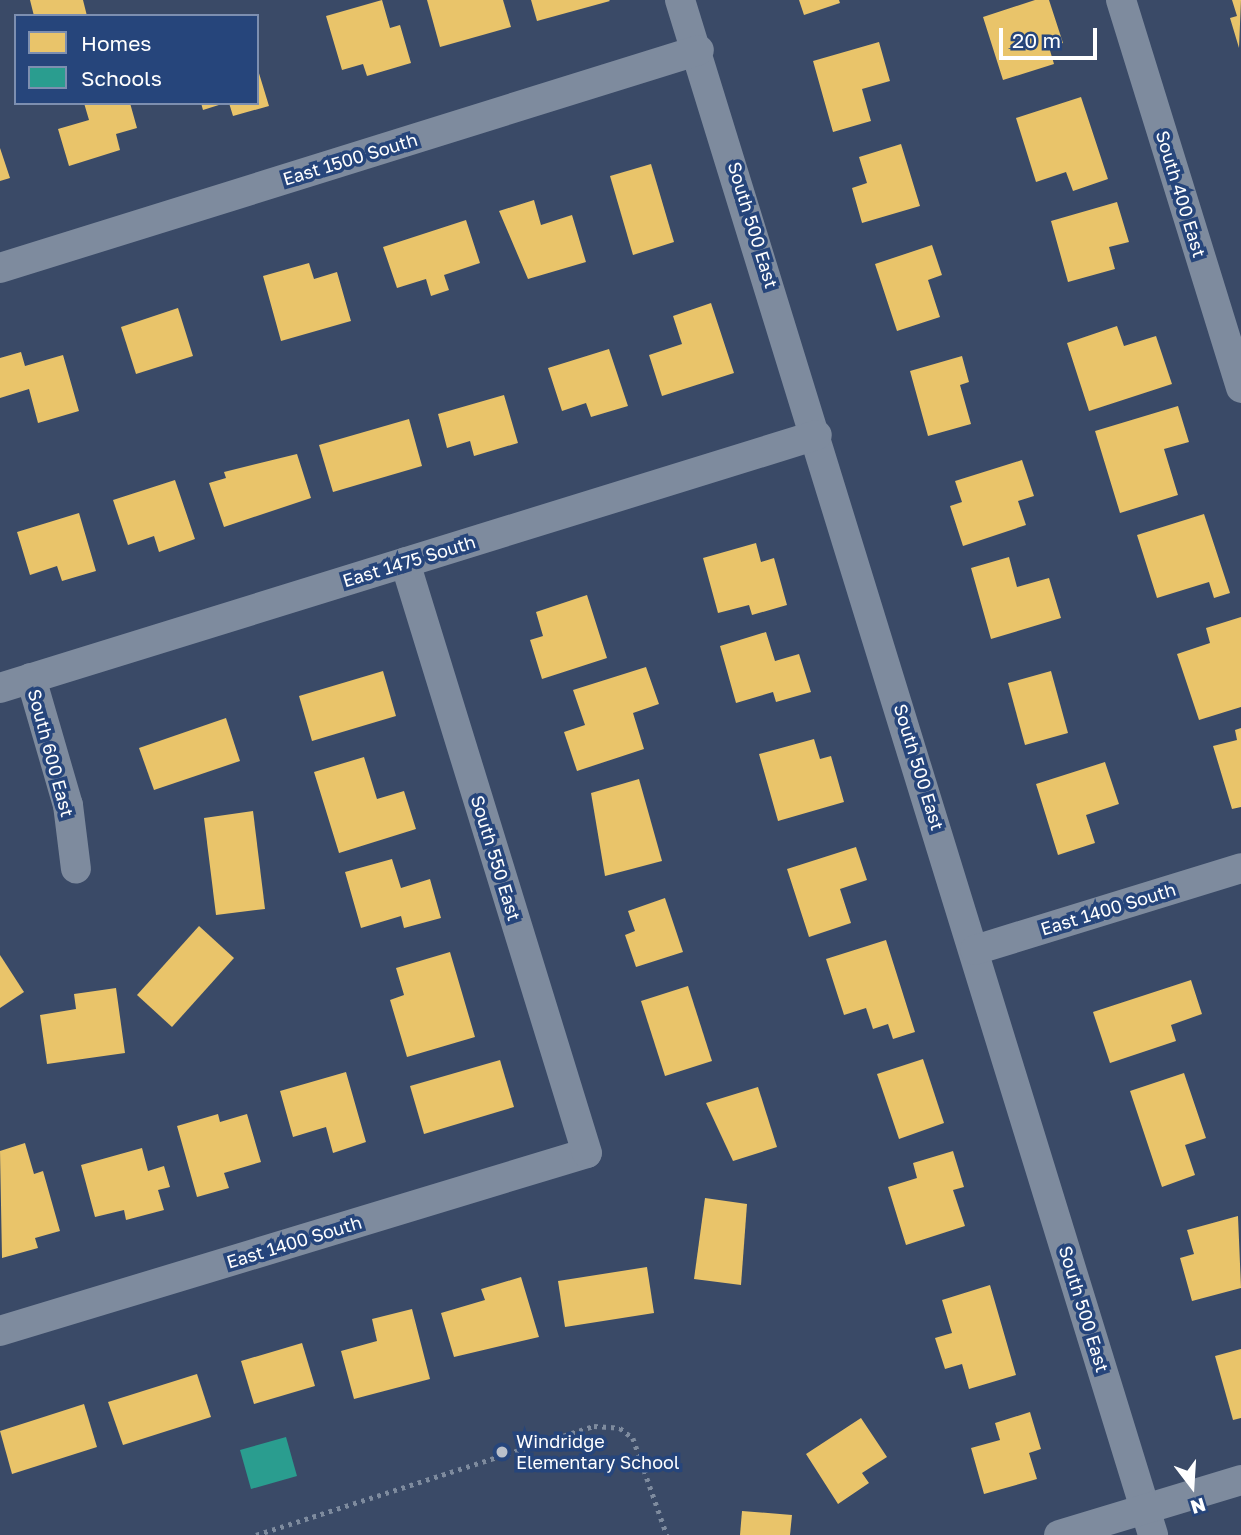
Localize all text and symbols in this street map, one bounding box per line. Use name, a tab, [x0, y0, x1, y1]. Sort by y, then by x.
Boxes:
legend	[14, 14, 259, 105]
scale bar	[1003, 14, 1101, 58]
text: 20 m	[1012, 27, 1061, 53]
text: Homes	[81, 30, 151, 56]
text: Schools	[81, 65, 162, 91]
street label: East 1500 South	[280, 128, 420, 190]
street label: South 400 East	[1151, 128, 1211, 260]
street label: South 500 East	[724, 159, 782, 291]
street label: East 1475 South	[340, 531, 478, 591]
street label: South 600 East	[24, 687, 78, 819]
street label: South 500 East	[890, 701, 948, 833]
street label: South 550 East	[467, 793, 525, 923]
street label: East 1400 South	[1038, 878, 1178, 940]
street label: East 1400 South	[224, 1211, 364, 1273]
street label: South 500 East	[1055, 1243, 1113, 1375]
place label: Windridge Elementary School	[516, 1431, 680, 1474]
marker: Windridge Elementary School	[494, 1444, 510, 1460]
north arrow	[1157, 1451, 1227, 1521]
text: N	[1188, 1493, 1209, 1520]

